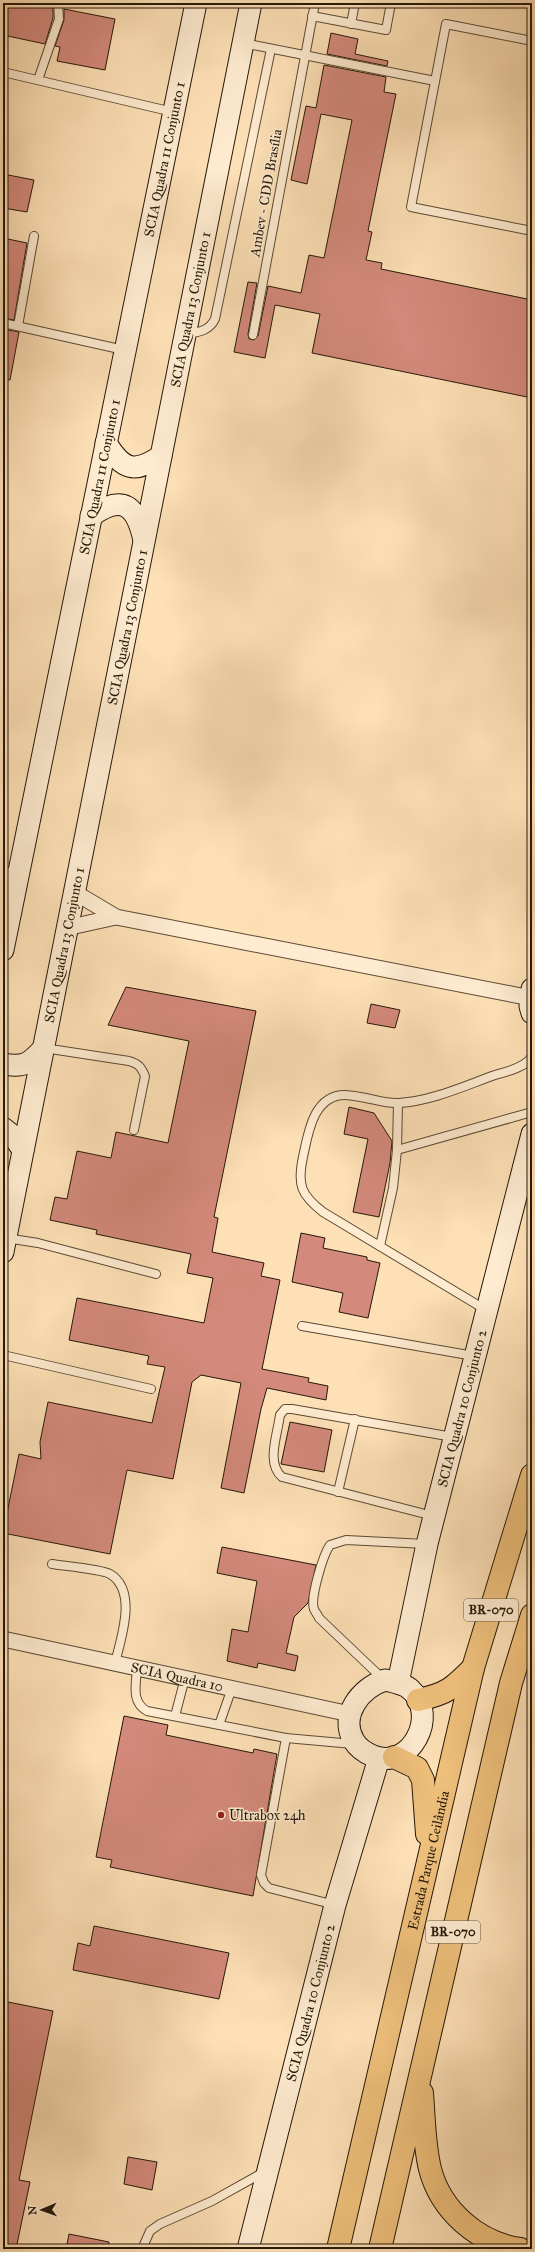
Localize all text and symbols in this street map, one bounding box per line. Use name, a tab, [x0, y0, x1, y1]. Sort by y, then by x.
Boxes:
street label: SCIA Quadra 11 Conjunto 1	[140, 80, 188, 238]
street label: Ambev - CDD Brasília	[246, 128, 286, 259]
street label: SCIA Quadra 13 Conjunto 1	[166, 230, 214, 389]
street label: SCIA Quadra 11 Conjunto 1	[75, 397, 124, 556]
street label: SCIA Quadra 13 Conjunto 1	[103, 548, 151, 706]
street label: SCIA Quadra 13 Conjunto 1	[40, 865, 88, 1024]
street label: SCIA Quadra 10 Conjunto 2	[433, 1328, 490, 1489]
road number: BR-070	[464, 1599, 518, 1621]
street label: SCIA Quadra 10	[129, 1658, 225, 1695]
street label: Estrada Parque Ceilândia	[404, 1789, 453, 1932]
place label: Ultrabox 24h	[229, 1807, 306, 1824]
marker: Ultrabox 24h	[216, 1810, 226, 1820]
road number: BR-070	[426, 1921, 480, 1943]
street label: SCIA Quadra 10 Conjunto 2	[282, 1922, 338, 2083]
north arrow	[22, 2190, 62, 2230]
text: N	[26, 2205, 39, 2215]

